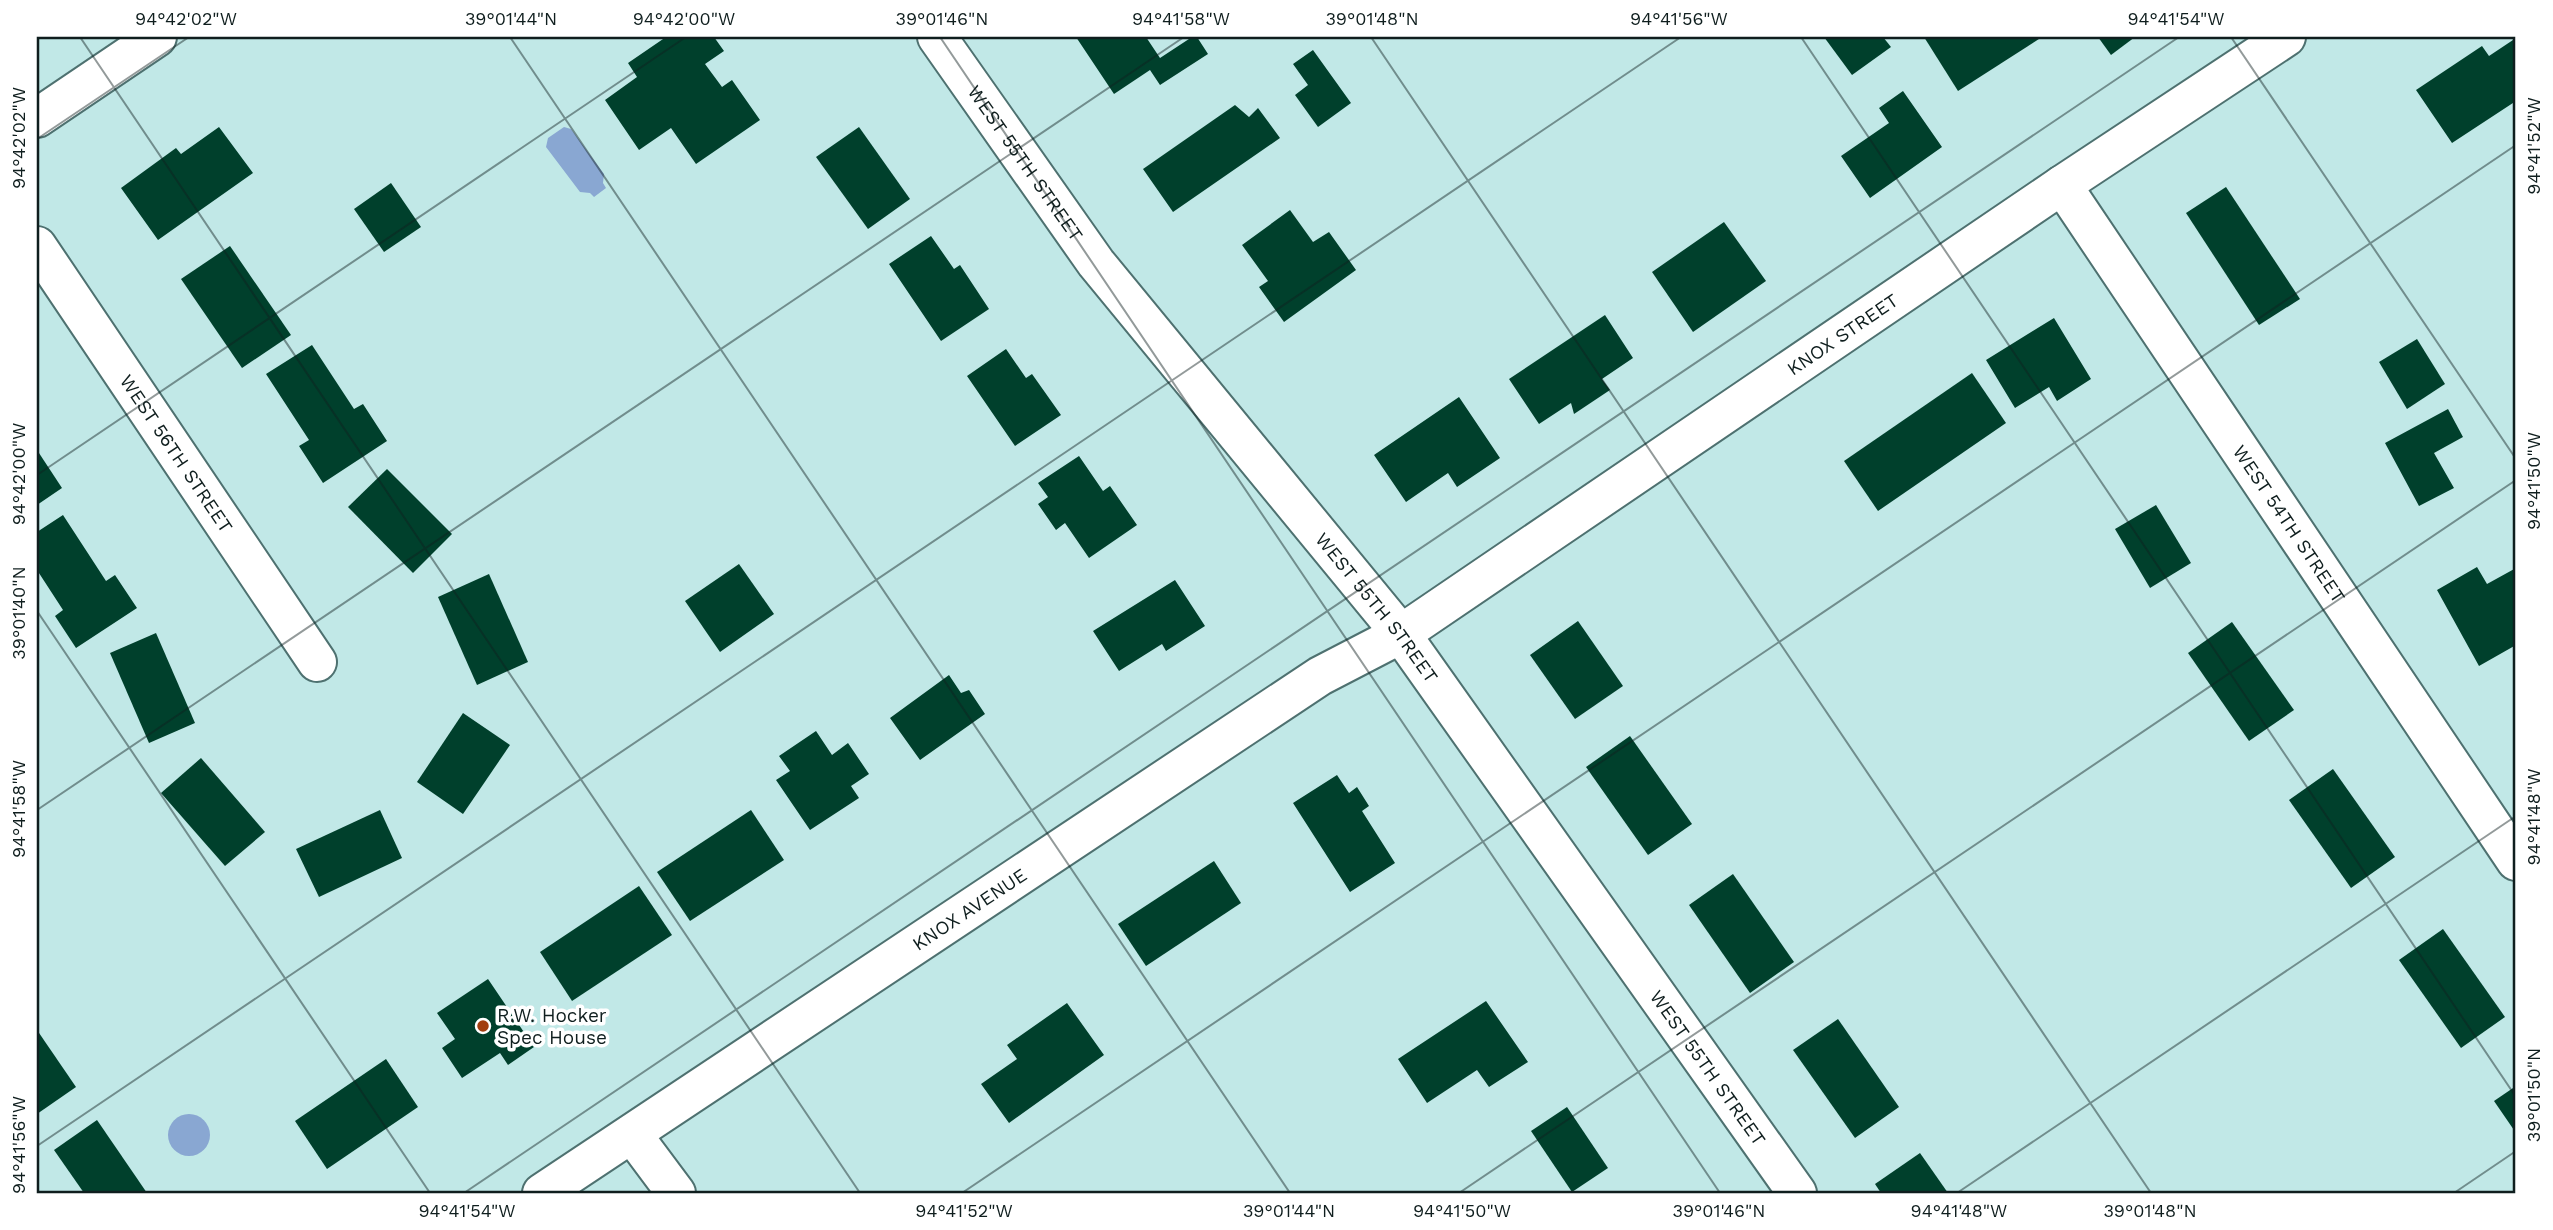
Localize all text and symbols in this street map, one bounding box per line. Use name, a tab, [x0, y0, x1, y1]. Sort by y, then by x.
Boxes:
text: 94°42'02"W	[135, 8, 237, 29]
text: 39°01'44"N	[465, 8, 557, 29]
text: 94°42'00"W	[633, 8, 735, 29]
text: 39°01'46"N	[895, 8, 989, 29]
text: 94°41'58"W	[1132, 8, 1230, 29]
text: 39°01'48"N	[1325, 8, 1419, 29]
text: 94°41'56"W	[1630, 8, 1728, 29]
text: 94°41'54"W	[2127, 8, 2225, 29]
street label: WEST 55TH STREET	[963, 81, 1088, 245]
text: 94°42'02"W	[8, 87, 29, 189]
text: 94°41'52"W	[2523, 97, 2544, 195]
street label: KNOX STREET	[1783, 289, 1903, 380]
street label: WEST 56TH STREET	[115, 370, 238, 537]
text: 94°42'00"W	[8, 423, 29, 525]
text: 94°41'50"W	[2523, 432, 2544, 530]
street label: WEST 54TH STREET	[2228, 441, 2350, 607]
street label: WEST 55TH STREET	[1310, 528, 1443, 687]
text: 39°01'40"N	[8, 566, 29, 660]
text: 94°41'58"W	[8, 760, 29, 858]
text: 94°41'48"W	[2523, 769, 2544, 865]
street label: KNOX AVENUE	[908, 863, 1031, 956]
street label: WEST 55TH STREET	[1645, 986, 1771, 1150]
place label: R.W. Hocker Spec House	[497, 1004, 607, 1049]
marker: R.W. Hocker Spec House	[475, 1018, 491, 1034]
text: 39°01'50"N	[2523, 1048, 2544, 1142]
text: 94°41'56"W	[8, 1096, 29, 1194]
text: 94°41'54"W	[418, 1200, 516, 1221]
text: 94°41'52"W	[915, 1200, 1013, 1221]
text: 39°01'44"N	[1243, 1200, 1335, 1221]
text: 94°41'50"W	[1413, 1200, 1511, 1221]
text: 39°01'46"N	[1672, 1200, 1766, 1221]
text: 94°41'48"W	[1911, 1200, 2007, 1221]
text: 39°01'48"N	[2103, 1200, 2197, 1221]

